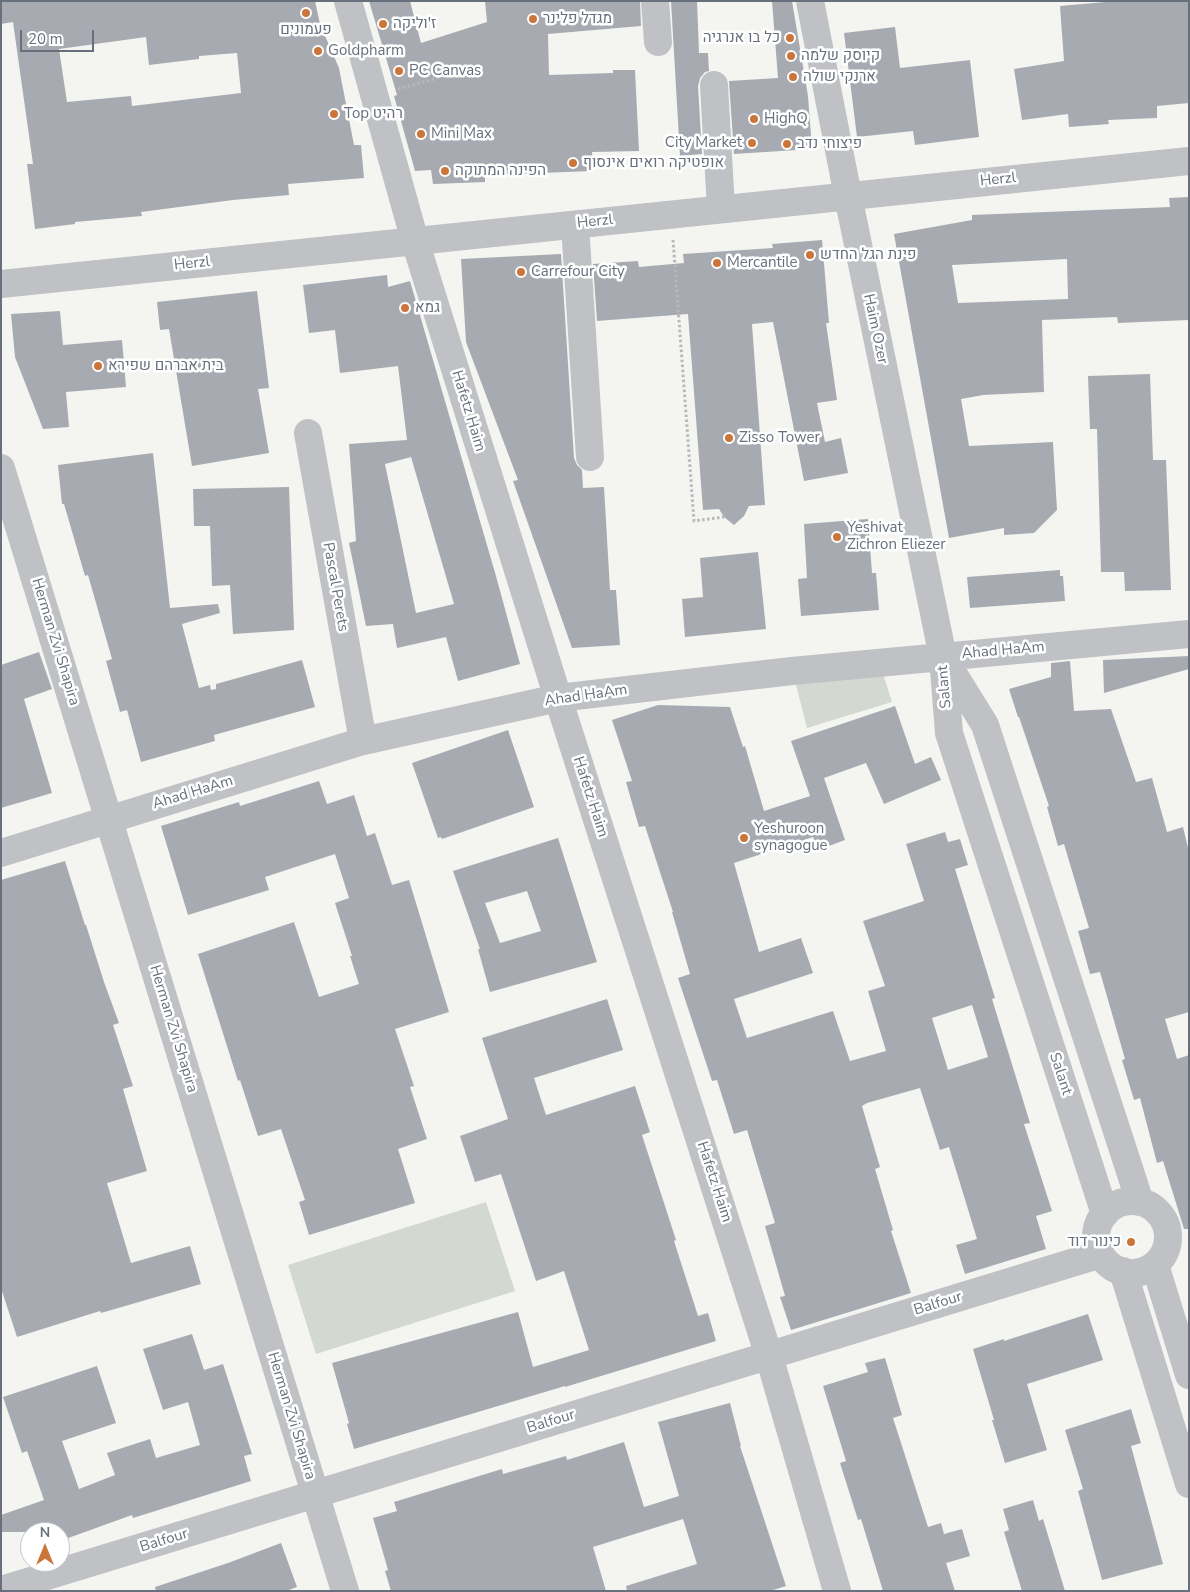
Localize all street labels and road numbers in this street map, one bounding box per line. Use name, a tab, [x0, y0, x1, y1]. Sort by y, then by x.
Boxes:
street label: Herzl	[979, 169, 1017, 191]
street label: Herzl	[576, 211, 614, 233]
street label: Herzl	[173, 253, 211, 275]
street label: Haim Ozer	[859, 292, 891, 366]
street label: Hafetz Haim	[447, 368, 489, 454]
street label: Pascal Perets	[318, 541, 352, 633]
street label: Herman Zvi Shapira	[27, 576, 83, 708]
street label: Ahad HaAm	[961, 638, 1045, 664]
street label: Salant	[934, 665, 956, 709]
street label: Ahad HaAm	[544, 681, 628, 711]
street label: Hafetz Haim	[568, 754, 612, 840]
street label: Ahad HaAm	[151, 772, 235, 814]
street label: Herman Zvi Shapira	[145, 963, 201, 1095]
street label: Salant	[1045, 1051, 1075, 1097]
street label: Hafetz Haim	[692, 1139, 736, 1225]
street label: Balfour	[912, 1288, 964, 1320]
street label: Herman Zvi Shapira	[263, 1350, 319, 1482]
street label: Balfour	[525, 1406, 577, 1438]
street label: Balfour	[138, 1525, 190, 1557]

